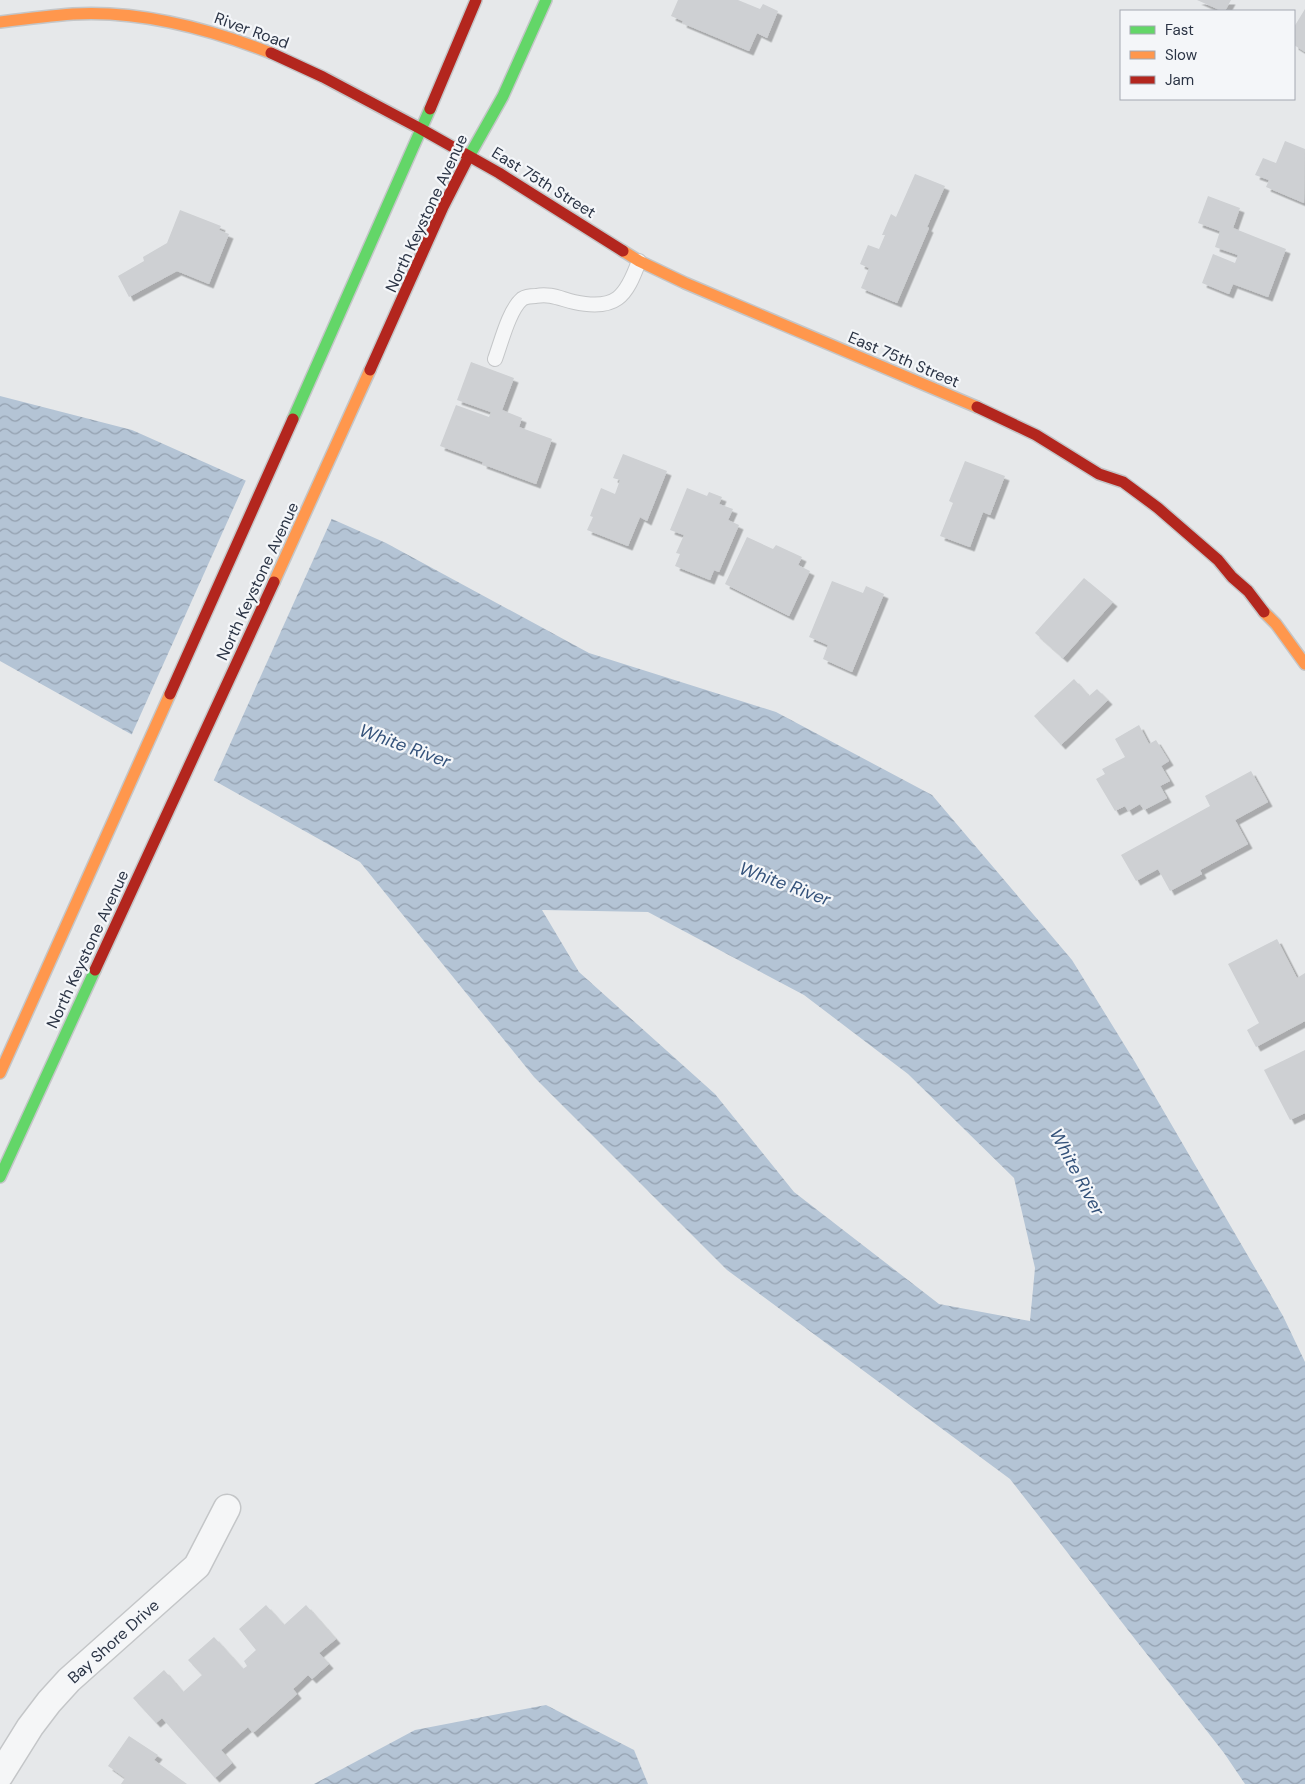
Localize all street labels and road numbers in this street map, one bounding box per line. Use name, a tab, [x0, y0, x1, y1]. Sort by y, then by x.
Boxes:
street label: River Road	[212, 7, 292, 54]
street label: North Keystone Avenue	[381, 131, 472, 296]
street label: East 75th Street	[488, 142, 600, 223]
street label: East 75th Street	[845, 327, 963, 392]
street label: North Keystone Avenue	[212, 499, 303, 664]
street label: North Keystone Avenue	[42, 867, 133, 1032]
street label: Bay Shore Drive	[63, 1595, 163, 1688]

